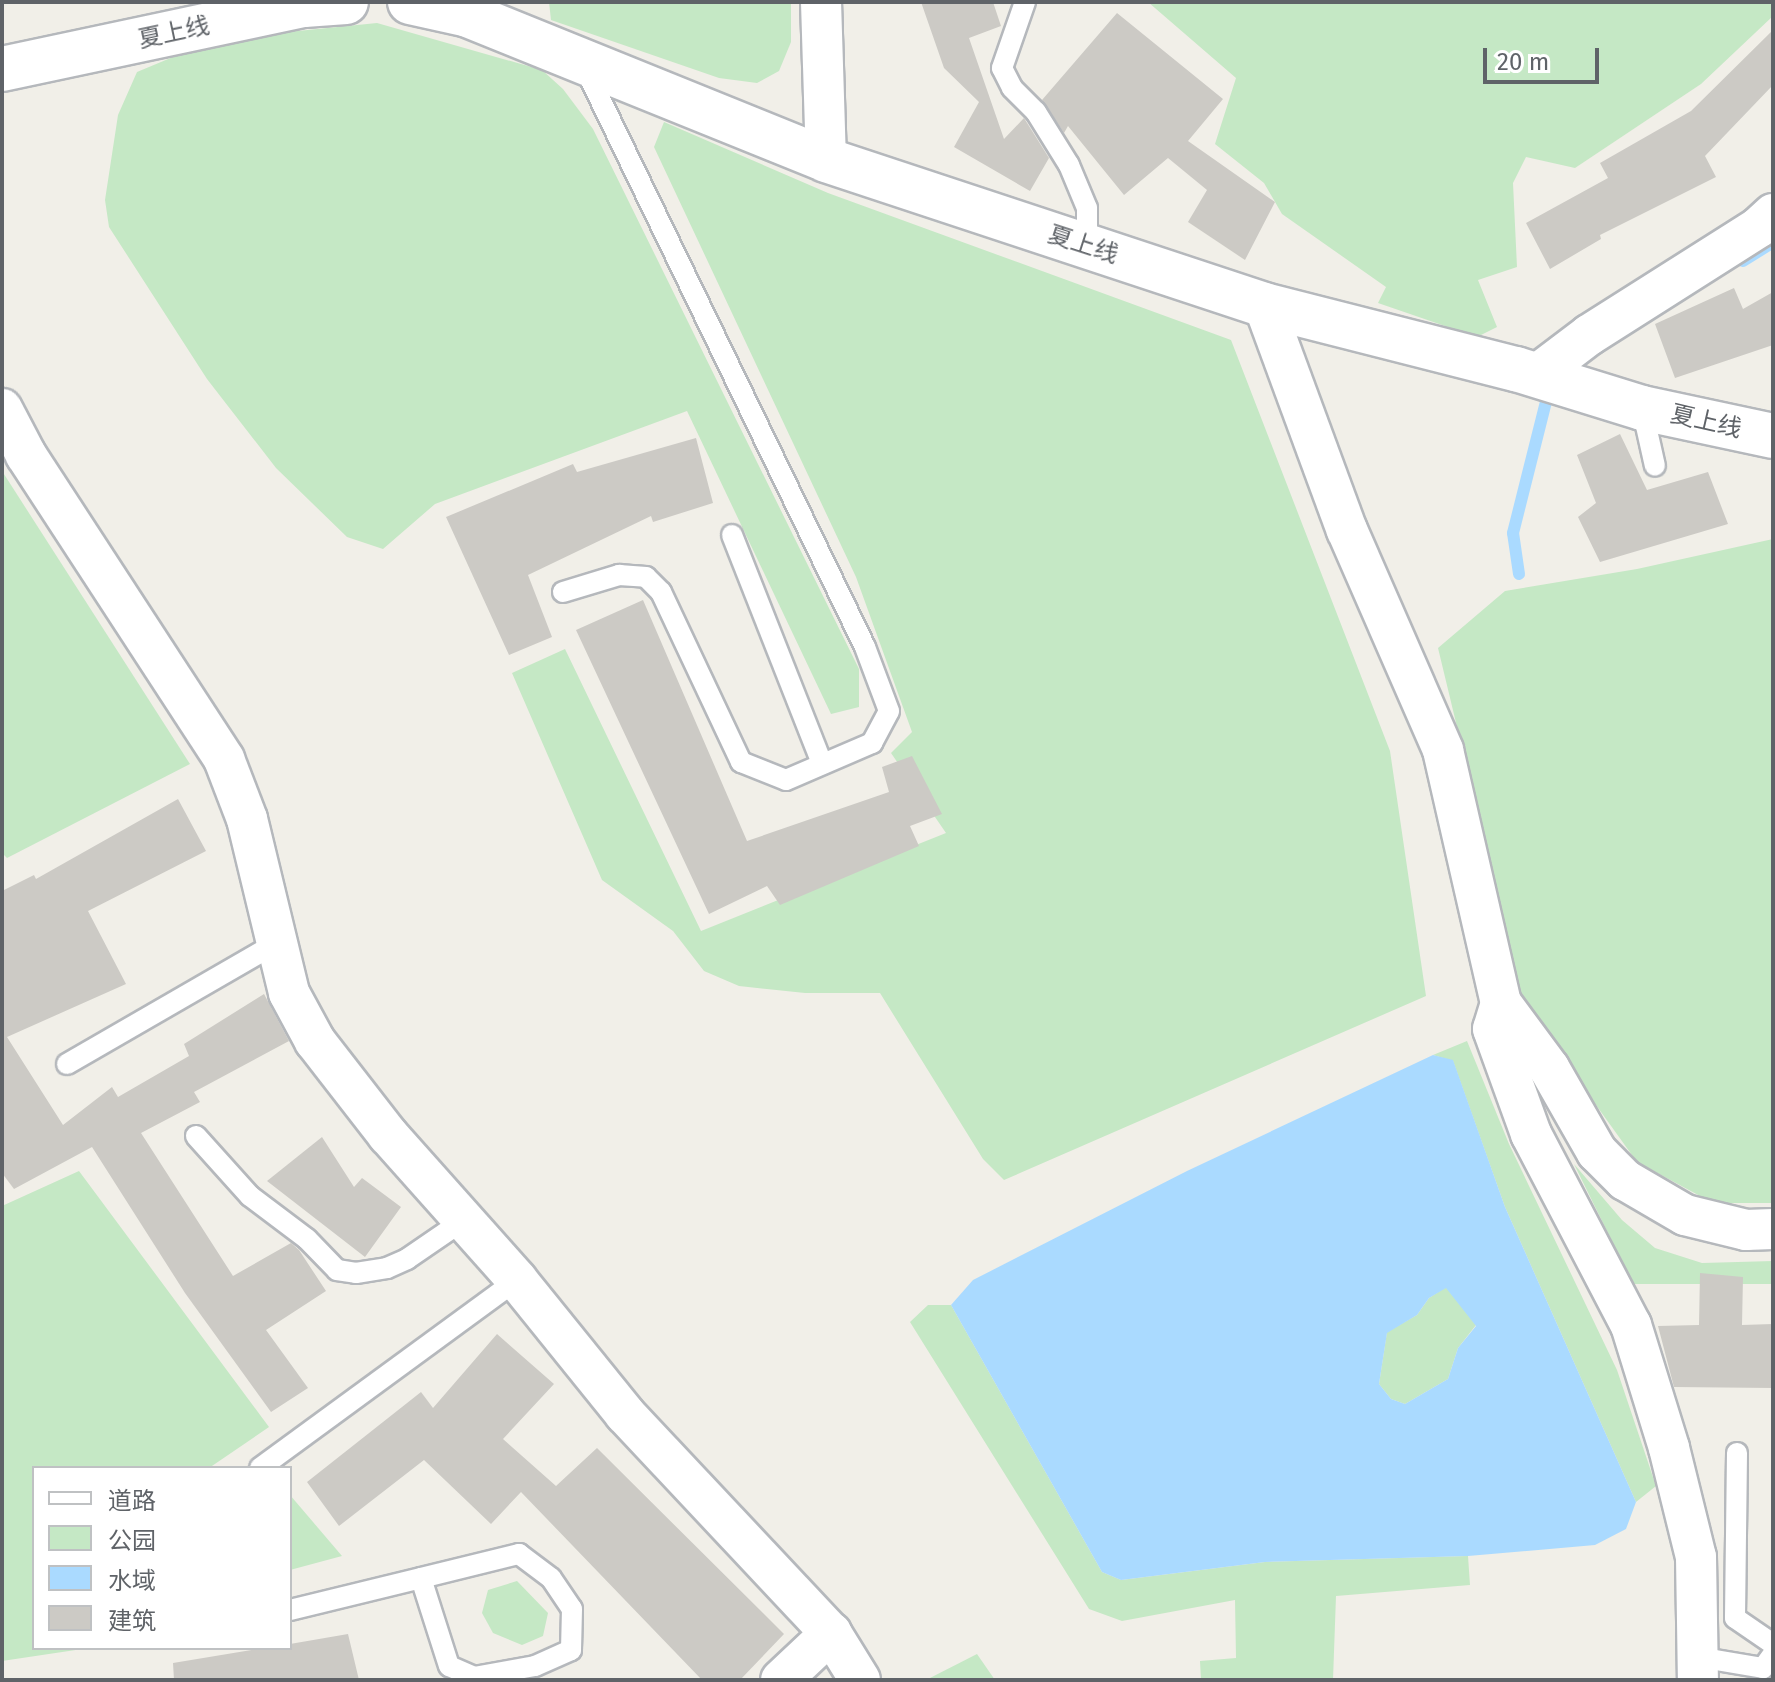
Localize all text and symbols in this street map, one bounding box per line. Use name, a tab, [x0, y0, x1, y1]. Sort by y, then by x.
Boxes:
street label: 夏上线	[136, 11, 212, 55]
scale bar	[1487, 32, 1603, 82]
text: 20 m	[1497, 48, 1549, 76]
street label: 夏上线	[1044, 220, 1122, 270]
street label: 夏上线	[1668, 400, 1744, 444]
legend	[32, 1466, 292, 1650]
text: 道路	[108, 1487, 156, 1515]
text: 公园	[108, 1527, 156, 1555]
text: 水域	[108, 1567, 156, 1595]
text: 建筑	[108, 1607, 156, 1635]

